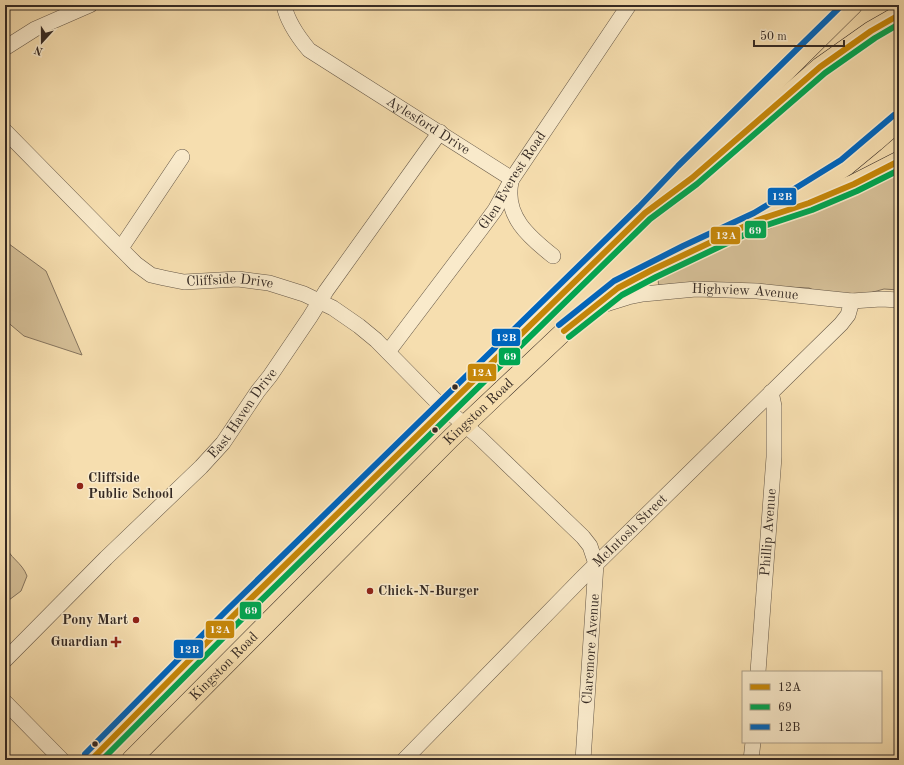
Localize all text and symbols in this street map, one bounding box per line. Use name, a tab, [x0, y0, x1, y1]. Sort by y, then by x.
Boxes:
north arrow	[22, 22, 62, 62]
scale bar	[754, 22, 844, 48]
text: 50 m	[760, 30, 787, 43]
text: N	[33, 43, 45, 57]
street label: Aylesford Drive	[384, 94, 472, 157]
street label: Glen Everest Road	[476, 129, 549, 232]
line badge: 12B	[767, 187, 797, 206]
text: 12B	[772, 192, 792, 203]
line badge: 69	[744, 220, 767, 239]
line badge: 12A	[710, 226, 741, 245]
text: 69	[749, 226, 761, 237]
text: 12A	[715, 231, 737, 242]
street label: Cliffside Drive	[186, 272, 275, 291]
street label: Highview Avenue	[691, 282, 799, 302]
line badge: 12B	[491, 328, 521, 347]
text: 12B	[496, 333, 516, 344]
line badge: 69	[498, 347, 521, 366]
text: 69	[504, 352, 516, 363]
line badge: 12A	[467, 363, 497, 382]
street label: East Haven Drive	[205, 366, 280, 461]
text: 12A	[471, 368, 493, 379]
street label: Kingston Road	[441, 376, 516, 448]
unlabelled marker	[450, 382, 460, 392]
unlabelled marker	[430, 425, 440, 435]
place label: Cliffside Public School	[88, 471, 173, 501]
marker: Cliffside Public School	[75, 481, 85, 491]
street label: Phillip Avenue	[758, 488, 779, 577]
street label: McIntosh Street	[590, 492, 670, 570]
place label: Chick-N-Burger	[378, 584, 479, 598]
marker: Chick-N-Burger	[365, 586, 375, 596]
street label: Claremore Avenue	[580, 593, 602, 705]
line badge: 69	[239, 601, 262, 620]
text: 69	[245, 606, 257, 617]
place label: Pony Mart	[62, 613, 128, 627]
marker: Pony Mart	[131, 615, 141, 625]
line badge: 12A	[205, 620, 235, 639]
text: 12A	[209, 625, 231, 636]
street label: Kingston Road	[187, 629, 261, 703]
place label: Guardian	[50, 635, 108, 649]
marker: Guardian	[111, 637, 121, 647]
line badge: 12B	[173, 639, 204, 659]
text: 12B	[179, 645, 199, 656]
legend	[742, 671, 882, 743]
text: 12A	[778, 682, 801, 694]
text: 69	[778, 702, 792, 714]
text: 12B	[778, 722, 800, 734]
unlabelled marker	[90, 739, 100, 749]

